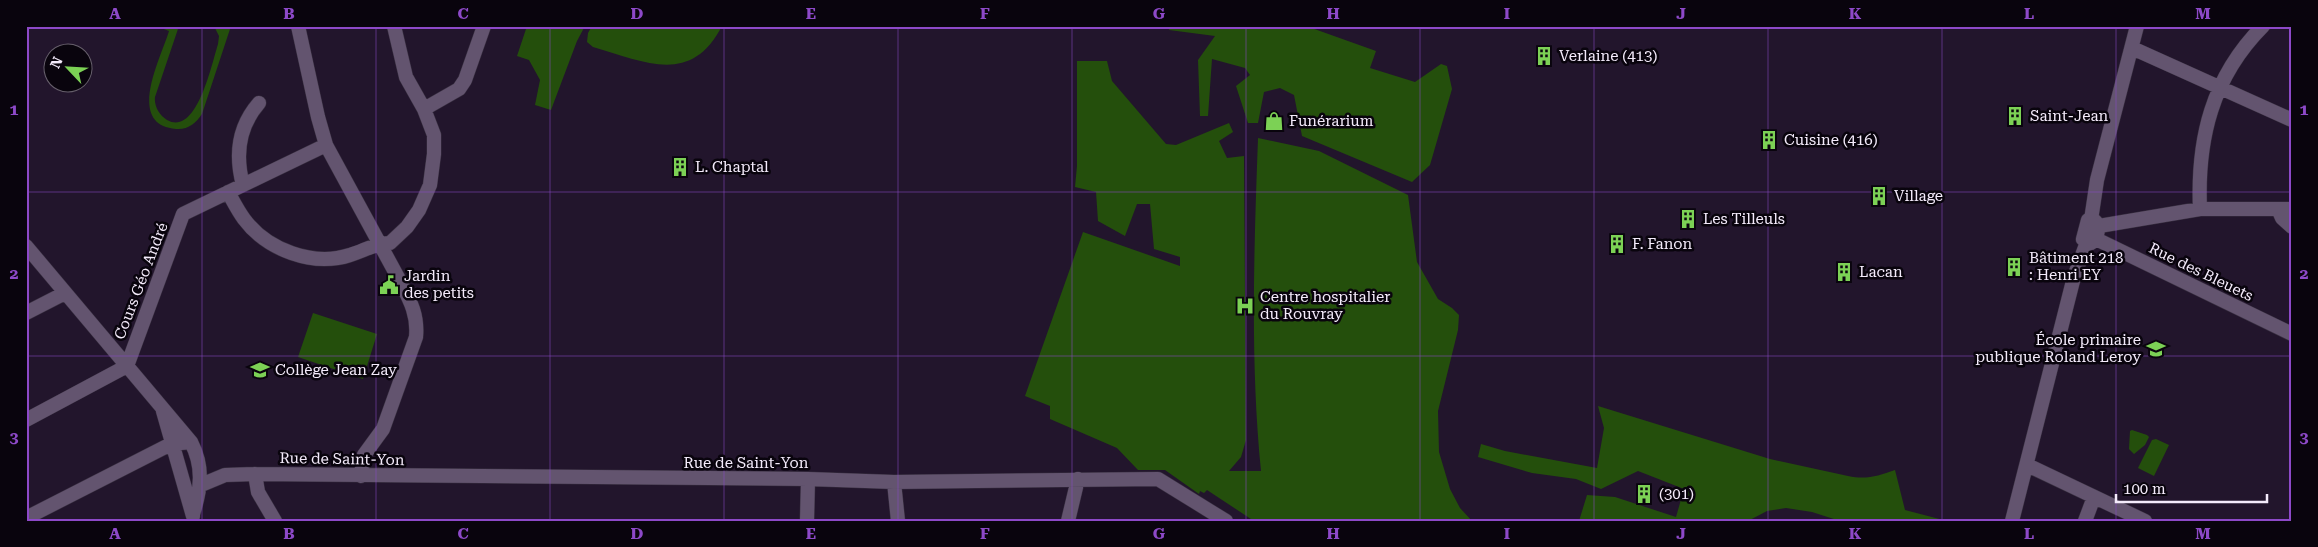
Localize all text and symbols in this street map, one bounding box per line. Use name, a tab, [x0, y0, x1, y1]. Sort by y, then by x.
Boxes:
text: A	[109, 4, 121, 23]
text: B	[283, 4, 295, 23]
text: C	[457, 4, 469, 23]
text: D	[631, 4, 644, 23]
text: E	[806, 4, 816, 23]
text: F	[980, 4, 990, 23]
text: G	[1153, 4, 1166, 23]
text: H	[1326, 4, 1340, 23]
text: I	[1504, 4, 1510, 23]
text: J	[1676, 4, 1686, 23]
text: K	[1849, 4, 1862, 23]
text: L	[2024, 4, 2034, 23]
text: M	[2195, 4, 2211, 23]
north arrow	[42, 42, 92, 92]
building icon: Verlaine (413)	[1533, 45, 1555, 67]
place label: Verlaine (413)	[1559, 47, 1657, 65]
text: N	[47, 54, 66, 71]
text: 1	[10, 100, 19, 119]
text: 1	[2300, 100, 2309, 119]
building icon: Saint-Jean	[2004, 105, 2026, 127]
place label: Saint-Jean	[2030, 107, 2109, 125]
shop icon: Funérarium	[1263, 110, 1285, 132]
place label: Funérarium	[1289, 112, 1374, 130]
building icon: Cuisine (416)	[1758, 129, 1780, 151]
place label: Cuisine (416)	[1784, 131, 1878, 149]
building icon: L. Chaptal	[669, 156, 691, 178]
place label: L. Chaptal	[695, 158, 769, 176]
building icon: Village	[1868, 185, 1890, 207]
place label: Village	[1894, 187, 1943, 205]
building icon: Les Tilleuls	[1677, 208, 1699, 230]
place label: Les Tilleuls	[1703, 210, 1785, 228]
street label: Cours Géo André	[110, 220, 172, 342]
building icon: F. Fanon	[1606, 233, 1628, 255]
place label: F. Fanon	[1632, 235, 1693, 253]
street label: Rue des Bleuets	[2146, 239, 2256, 305]
place label: Bâtiment 218 : Henri EY	[2029, 249, 2124, 284]
building icon: Bâtiment 218 : Henri EY	[2003, 256, 2025, 278]
building icon: Lacan	[1833, 261, 1855, 283]
place label: Lacan	[1859, 263, 1903, 281]
text: 2	[10, 264, 19, 283]
text: 2	[2300, 264, 2309, 283]
place label: Jardin des petits	[404, 267, 474, 302]
public building icon: Jardin des petits	[378, 274, 400, 296]
place label: Centre hospitalier du Rouvray	[1260, 288, 1390, 323]
hospital icon: Centre hospitalier du Rouvray	[1234, 295, 1256, 317]
place label: École primaire publique Roland Leroy	[1975, 331, 2141, 366]
school or university icon: École primaire publique Roland Leroy	[2145, 338, 2167, 360]
school or university icon: Collège Jean Zay	[249, 359, 271, 381]
place label: Collège Jean Zay	[275, 361, 397, 379]
text: 3	[10, 428, 19, 447]
text: 3	[2300, 428, 2309, 447]
street label: Rue de Saint-Yon	[279, 449, 405, 469]
street label: Rue de Saint-Yon	[684, 454, 809, 472]
scale bar	[2116, 472, 2267, 504]
text: 100 m	[2123, 480, 2166, 498]
building icon: (301)	[1633, 483, 1655, 505]
place label: (301)	[1659, 485, 1694, 503]
text: A	[109, 524, 121, 543]
text: B	[283, 524, 295, 543]
text: C	[457, 524, 469, 543]
text: D	[631, 524, 644, 543]
text: E	[806, 524, 816, 543]
text: F	[980, 524, 990, 543]
text: G	[1153, 524, 1166, 543]
text: H	[1326, 524, 1340, 543]
text: I	[1504, 524, 1510, 543]
text: J	[1676, 524, 1686, 543]
text: K	[1849, 524, 1862, 543]
text: L	[2024, 524, 2034, 543]
text: M	[2195, 524, 2211, 543]

